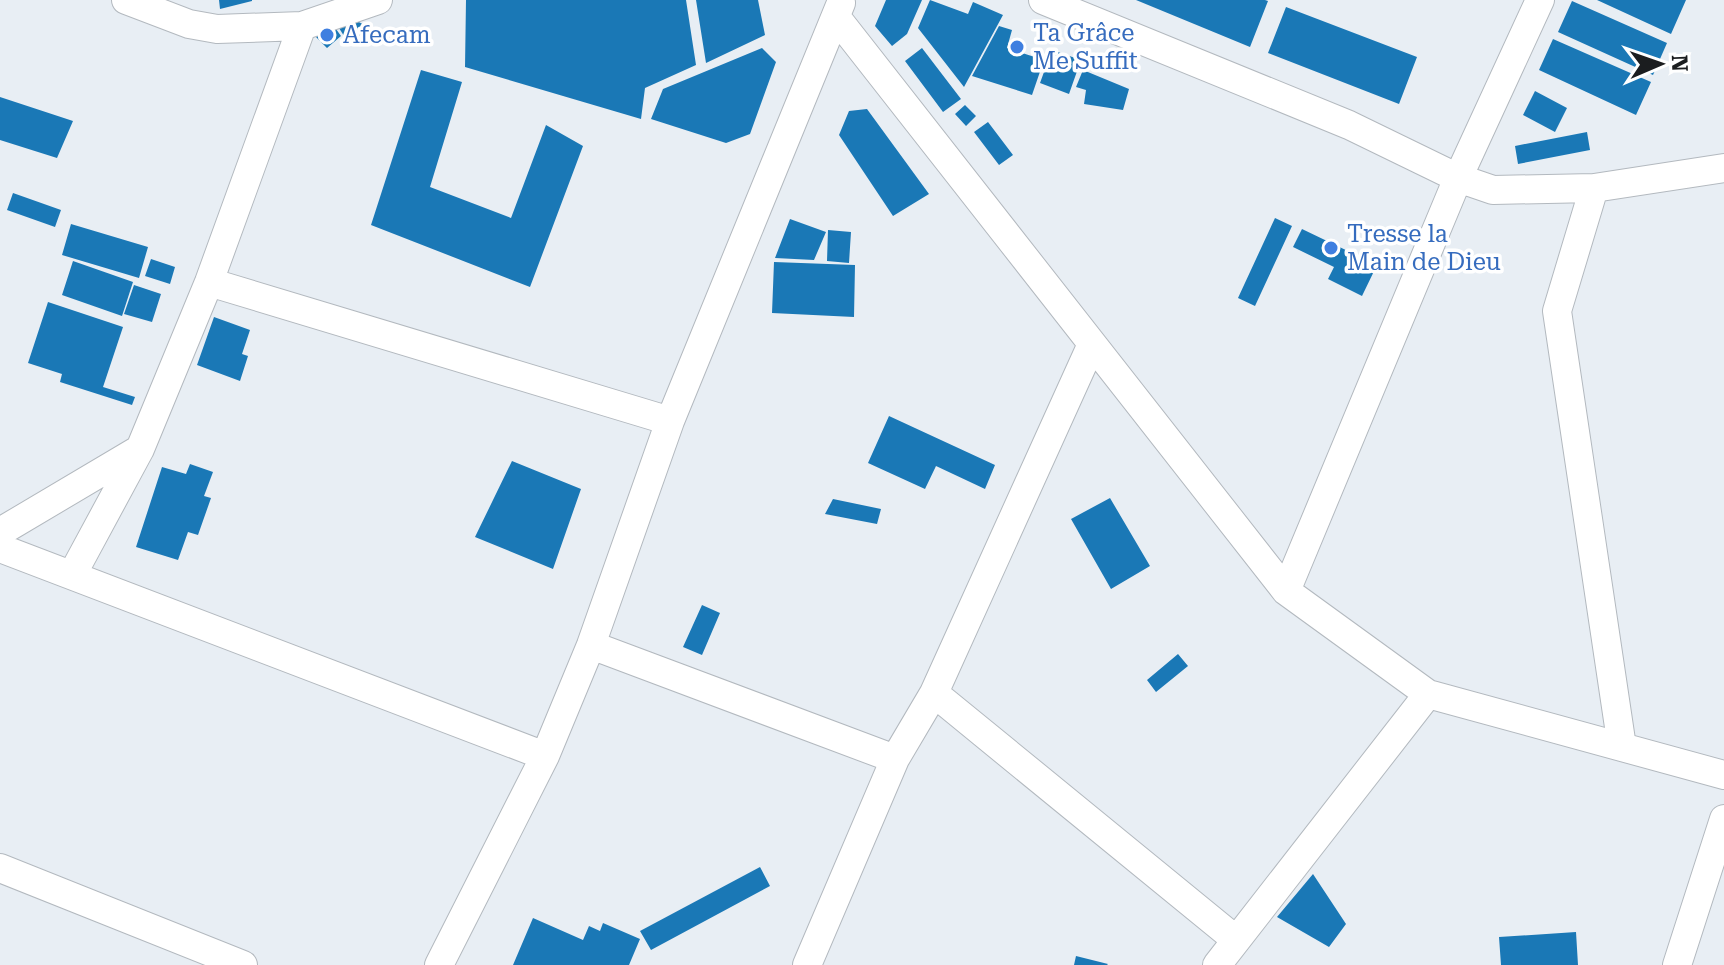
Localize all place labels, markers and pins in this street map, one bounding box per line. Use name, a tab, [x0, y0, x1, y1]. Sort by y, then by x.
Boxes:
place label: Ta Grâce Me Suffit	[1033, 19, 1138, 75]
place label: Afecam	[343, 21, 431, 49]
marker: Afecam	[318, 26, 336, 44]
marker: Ta Grâce Me Suffit	[1008, 38, 1026, 56]
place label: Tresse la Main de Dieu	[1347, 220, 1501, 276]
marker: Tresse la Main de Dieu	[1322, 239, 1340, 257]

